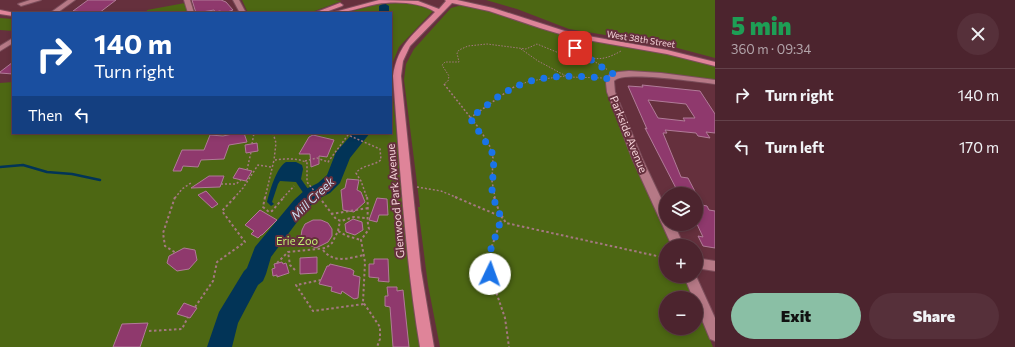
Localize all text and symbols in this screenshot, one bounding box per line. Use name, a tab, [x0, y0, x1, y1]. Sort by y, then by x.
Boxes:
text: 5 min	[731, 11, 792, 40]
button: close	[957, 13, 999, 55]
text: 140 m	[94, 26, 172, 60]
icon: right	[28, 28, 80, 80]
street label: West 38th Street	[606, 28, 676, 50]
pin	[558, 31, 592, 65]
icon: arrive	[564, 37, 586, 59]
text: 360 m · 09:34	[731, 41, 811, 57]
text: Turn right	[94, 60, 174, 82]
icon: right	[731, 84, 753, 106]
text: Turn right	[765, 86, 834, 104]
text: 140 m	[958, 86, 999, 104]
street label: Parkside Avenue	[608, 94, 650, 175]
icon: left	[71, 104, 93, 126]
text: Then	[28, 106, 63, 124]
icon: left	[731, 136, 753, 158]
text: Turn left	[765, 138, 824, 156]
text: 170 m	[959, 138, 999, 156]
street label: Glenwood Park Avenue	[384, 143, 406, 259]
water label: Mill Creek	[287, 174, 337, 222]
map controls	[659, 187, 703, 335]
button: layers	[659, 187, 703, 231]
park label: Erie Zoo	[276, 234, 319, 247]
button: +	[659, 239, 703, 283]
position arrow	[469, 253, 511, 295]
button: −	[659, 291, 703, 335]
button: Exit	[731, 293, 861, 339]
button: Share	[869, 293, 999, 339]

